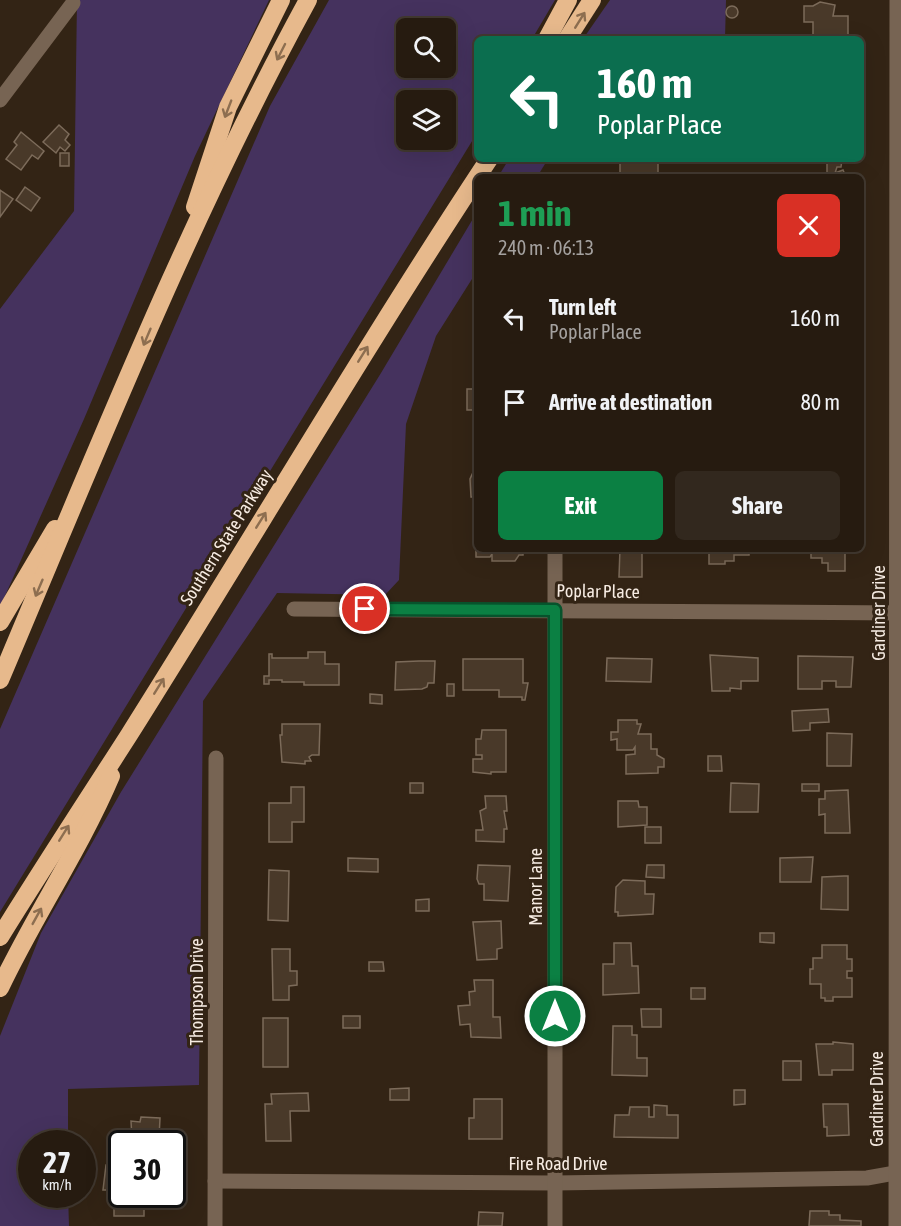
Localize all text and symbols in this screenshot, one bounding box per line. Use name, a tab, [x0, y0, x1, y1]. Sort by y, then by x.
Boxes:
one-way arrow	[573, 11, 586, 28]
map controls	[396, 18, 456, 150]
button: search	[396, 18, 456, 78]
one-way arrow	[275, 42, 286, 60]
text: 160 m	[597, 59, 692, 107]
icon: left	[498, 60, 576, 138]
button: layers	[396, 90, 456, 150]
one-way arrow	[222, 99, 233, 118]
text: Poplar Place	[597, 109, 722, 140]
text: 1 min	[498, 192, 572, 234]
button: close	[777, 194, 840, 257]
text: 240 m · 06:13	[498, 236, 594, 259]
text: Turn left	[549, 294, 616, 320]
icon: left	[498, 302, 531, 335]
text: 160 m	[790, 305, 840, 331]
text: Poplar Place	[549, 320, 642, 343]
one-way arrow	[141, 327, 152, 345]
one-way arrow	[357, 346, 369, 363]
icon: arrive	[498, 386, 531, 419]
text: Arrive at destination	[549, 389, 712, 415]
text: 80 m	[800, 389, 840, 415]
street label: Southern State Parkway	[176, 465, 276, 609]
button: Exit	[498, 471, 663, 540]
button: Share	[675, 471, 840, 540]
one-way arrow	[255, 512, 267, 529]
street label: Gardiner Drive	[868, 565, 889, 661]
one-way arrow	[33, 578, 44, 597]
street label: Poplar Place	[556, 580, 640, 602]
pin	[339, 583, 390, 634]
icon: arrive	[348, 592, 381, 625]
one-way arrow	[153, 678, 165, 695]
one-way arrow	[57, 825, 70, 842]
street label: Manor Lane	[525, 848, 546, 926]
one-way arrow	[32, 907, 43, 925]
street label: Thompson Drive	[186, 938, 207, 1046]
position arrow	[523, 984, 587, 1048]
street label: Gardiner Drive	[866, 1051, 887, 1147]
speed limit sign: 30	[108, 1130, 186, 1208]
text: 27	[43, 1145, 71, 1179]
street label: Fire Road Drive	[508, 1153, 608, 1174]
text: km/h	[42, 1176, 72, 1193]

